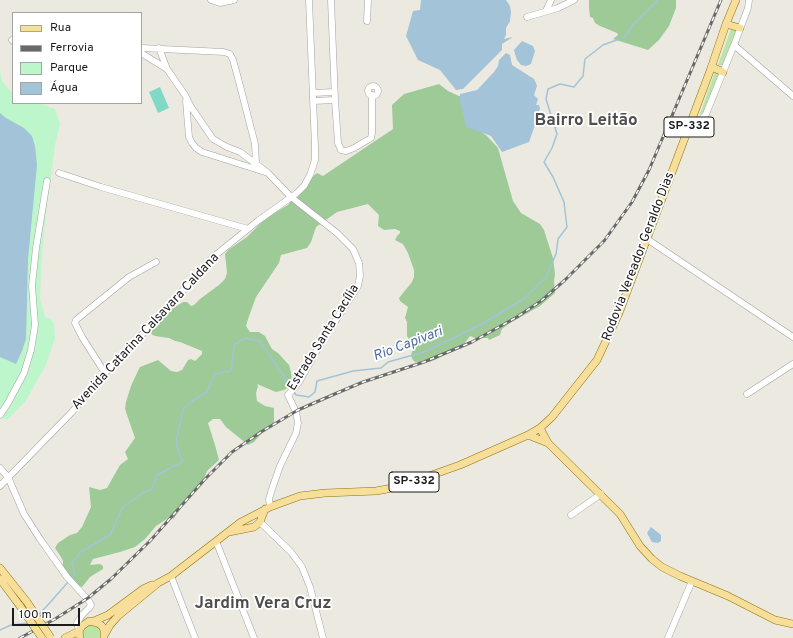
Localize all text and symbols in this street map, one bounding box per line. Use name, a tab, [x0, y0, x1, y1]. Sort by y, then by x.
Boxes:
legend	[12, 12, 142, 104]
text: Rua	[50, 20, 71, 36]
text: Ferrovia	[50, 40, 93, 56]
text: Parque	[50, 60, 88, 76]
text: Água	[50, 80, 78, 96]
district label: Bairro Leitão	[534, 112, 638, 132]
road number: SP-332	[664, 117, 714, 137]
street label: Rodovia Vereador Geraldo Dias	[600, 170, 678, 344]
street label: Avenida Catarina Calsavara Caldana	[69, 250, 223, 414]
street label: Estrada Santa Cacília	[285, 282, 363, 394]
water label: Rio Capivari	[371, 324, 445, 366]
road number: SP-332	[389, 472, 439, 492]
district label: Jardim Vera Cruz	[195, 595, 331, 615]
scale bar	[14, 600, 82, 626]
text: 100 m	[19, 607, 52, 623]

